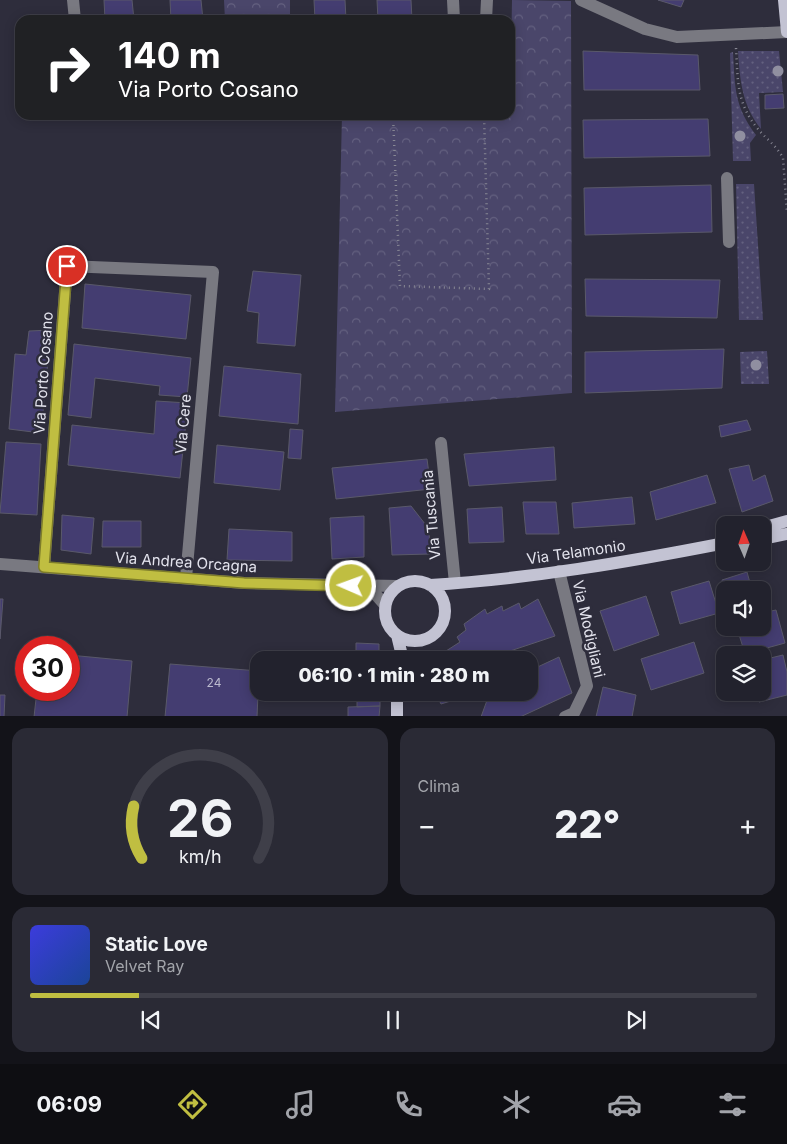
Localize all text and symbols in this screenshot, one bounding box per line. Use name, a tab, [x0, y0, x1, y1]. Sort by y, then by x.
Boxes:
text: 140 m	[118, 34, 221, 76]
icon: right	[35, 35, 100, 100]
text: Via Porto Cosano	[118, 76, 299, 102]
pin	[46, 245, 88, 287]
icon: arrive	[53, 252, 81, 280]
street label: Via Porto Cosano	[29, 311, 57, 435]
street label: Via Cere	[171, 393, 195, 455]
street label: Via Tuscania	[418, 469, 444, 561]
north arrow	[716, 516, 771, 571]
map controls	[716, 516, 771, 701]
street label: Via Telamonio	[525, 536, 627, 568]
street label: Via Andrea Orcagna	[114, 548, 258, 576]
position arrow	[324, 559, 376, 611]
street label: Via Modigliani	[569, 578, 609, 680]
button: sound	[716, 581, 771, 636]
speed limit sign: 30	[15, 636, 80, 701]
button: layers	[716, 646, 771, 701]
text: 06:10 · 1 min · 280 m	[298, 664, 490, 687]
house number: 24	[207, 675, 222, 690]
text: Clima	[418, 776, 460, 796]
text: 26	[166, 787, 233, 850]
text: 22°	[554, 801, 620, 847]
text: −	[418, 808, 436, 842]
text: +	[738, 808, 757, 842]
text: km/h	[179, 846, 221, 867]
text: Static Love	[105, 933, 208, 956]
text: Velvet Ray	[105, 956, 184, 976]
icon: previous	[137, 1006, 165, 1034]
icon: pause	[379, 1006, 407, 1034]
icon: next	[622, 1006, 650, 1034]
icon: directions	[175, 1087, 210, 1122]
icon: music	[283, 1087, 318, 1122]
icon: phone	[391, 1087, 426, 1122]
icon: climate	[499, 1087, 534, 1122]
icon: car	[607, 1087, 642, 1122]
icon: filters	[715, 1087, 750, 1122]
text: 06:09	[37, 1091, 102, 1117]

